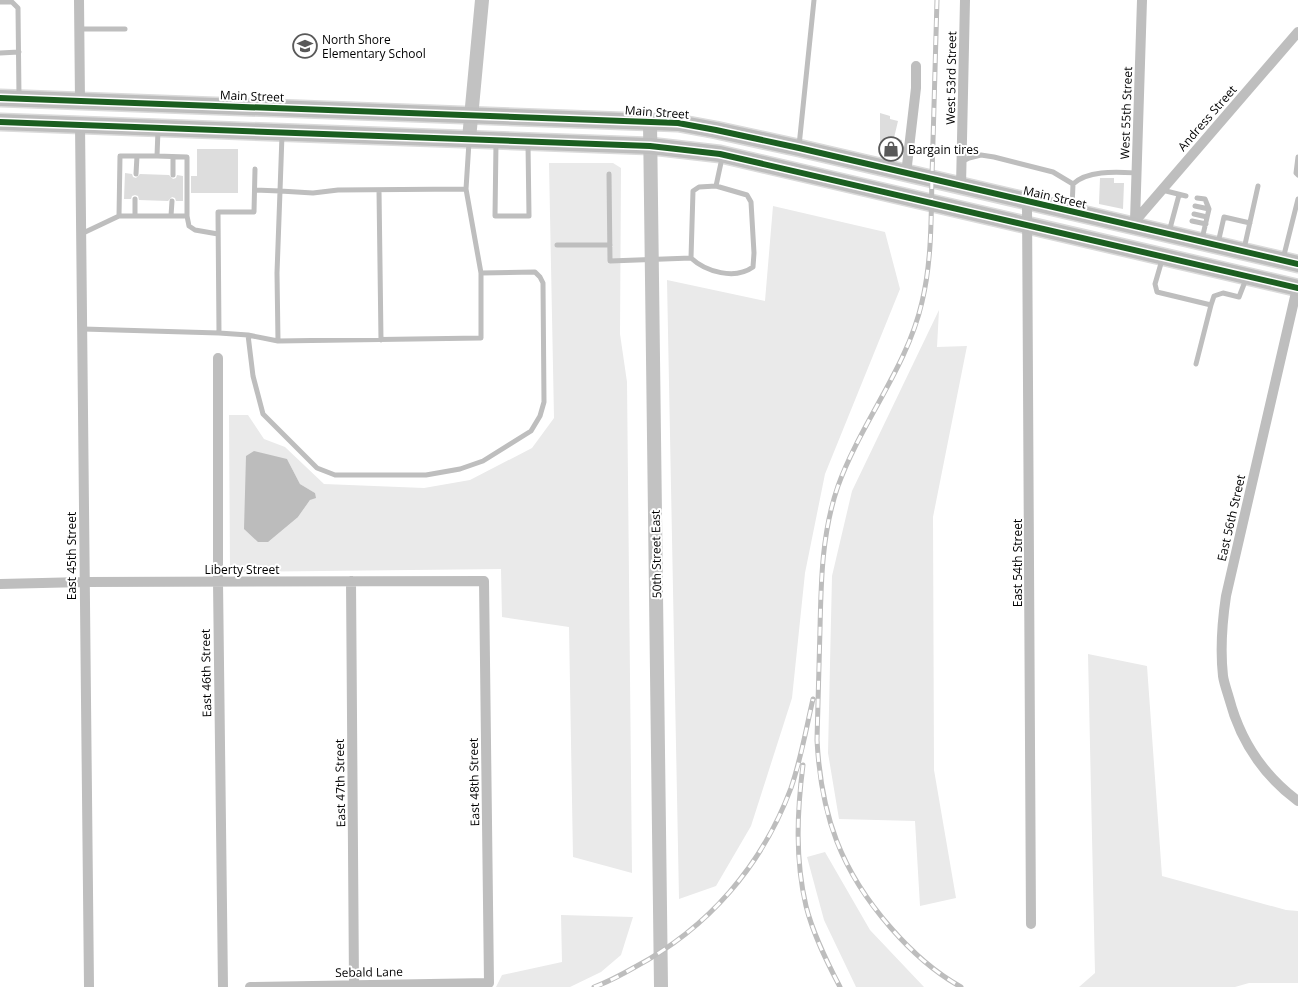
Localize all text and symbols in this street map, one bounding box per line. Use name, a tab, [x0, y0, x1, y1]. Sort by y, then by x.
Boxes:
place label: North Shore Elementary School	[322, 31, 426, 62]
street label: West 53rd Street	[942, 31, 960, 125]
school or university icon: North Shore Elementary School	[292, 33, 318, 59]
street label: West 55th Street	[1116, 66, 1136, 160]
street label: Andress Street	[1174, 81, 1240, 155]
street label: Main Street	[219, 86, 285, 106]
street label: Main Street	[624, 101, 690, 123]
shop icon: Bargain tires	[878, 136, 904, 162]
place label: Bargain tires	[908, 141, 979, 158]
street label: Main Street	[1022, 181, 1088, 213]
street label: East 56th Street	[1213, 473, 1249, 563]
street label: 50th Street East	[647, 510, 665, 598]
street label: East 45th Street	[63, 512, 80, 600]
street label: East 54th Street	[1009, 519, 1026, 607]
street label: Liberty Street	[204, 561, 280, 578]
street label: East 46th Street	[197, 629, 215, 717]
street label: East 48th Street	[465, 738, 483, 826]
street label: East 47th Street	[331, 739, 349, 827]
street label: Sebald Lane	[335, 963, 403, 981]

